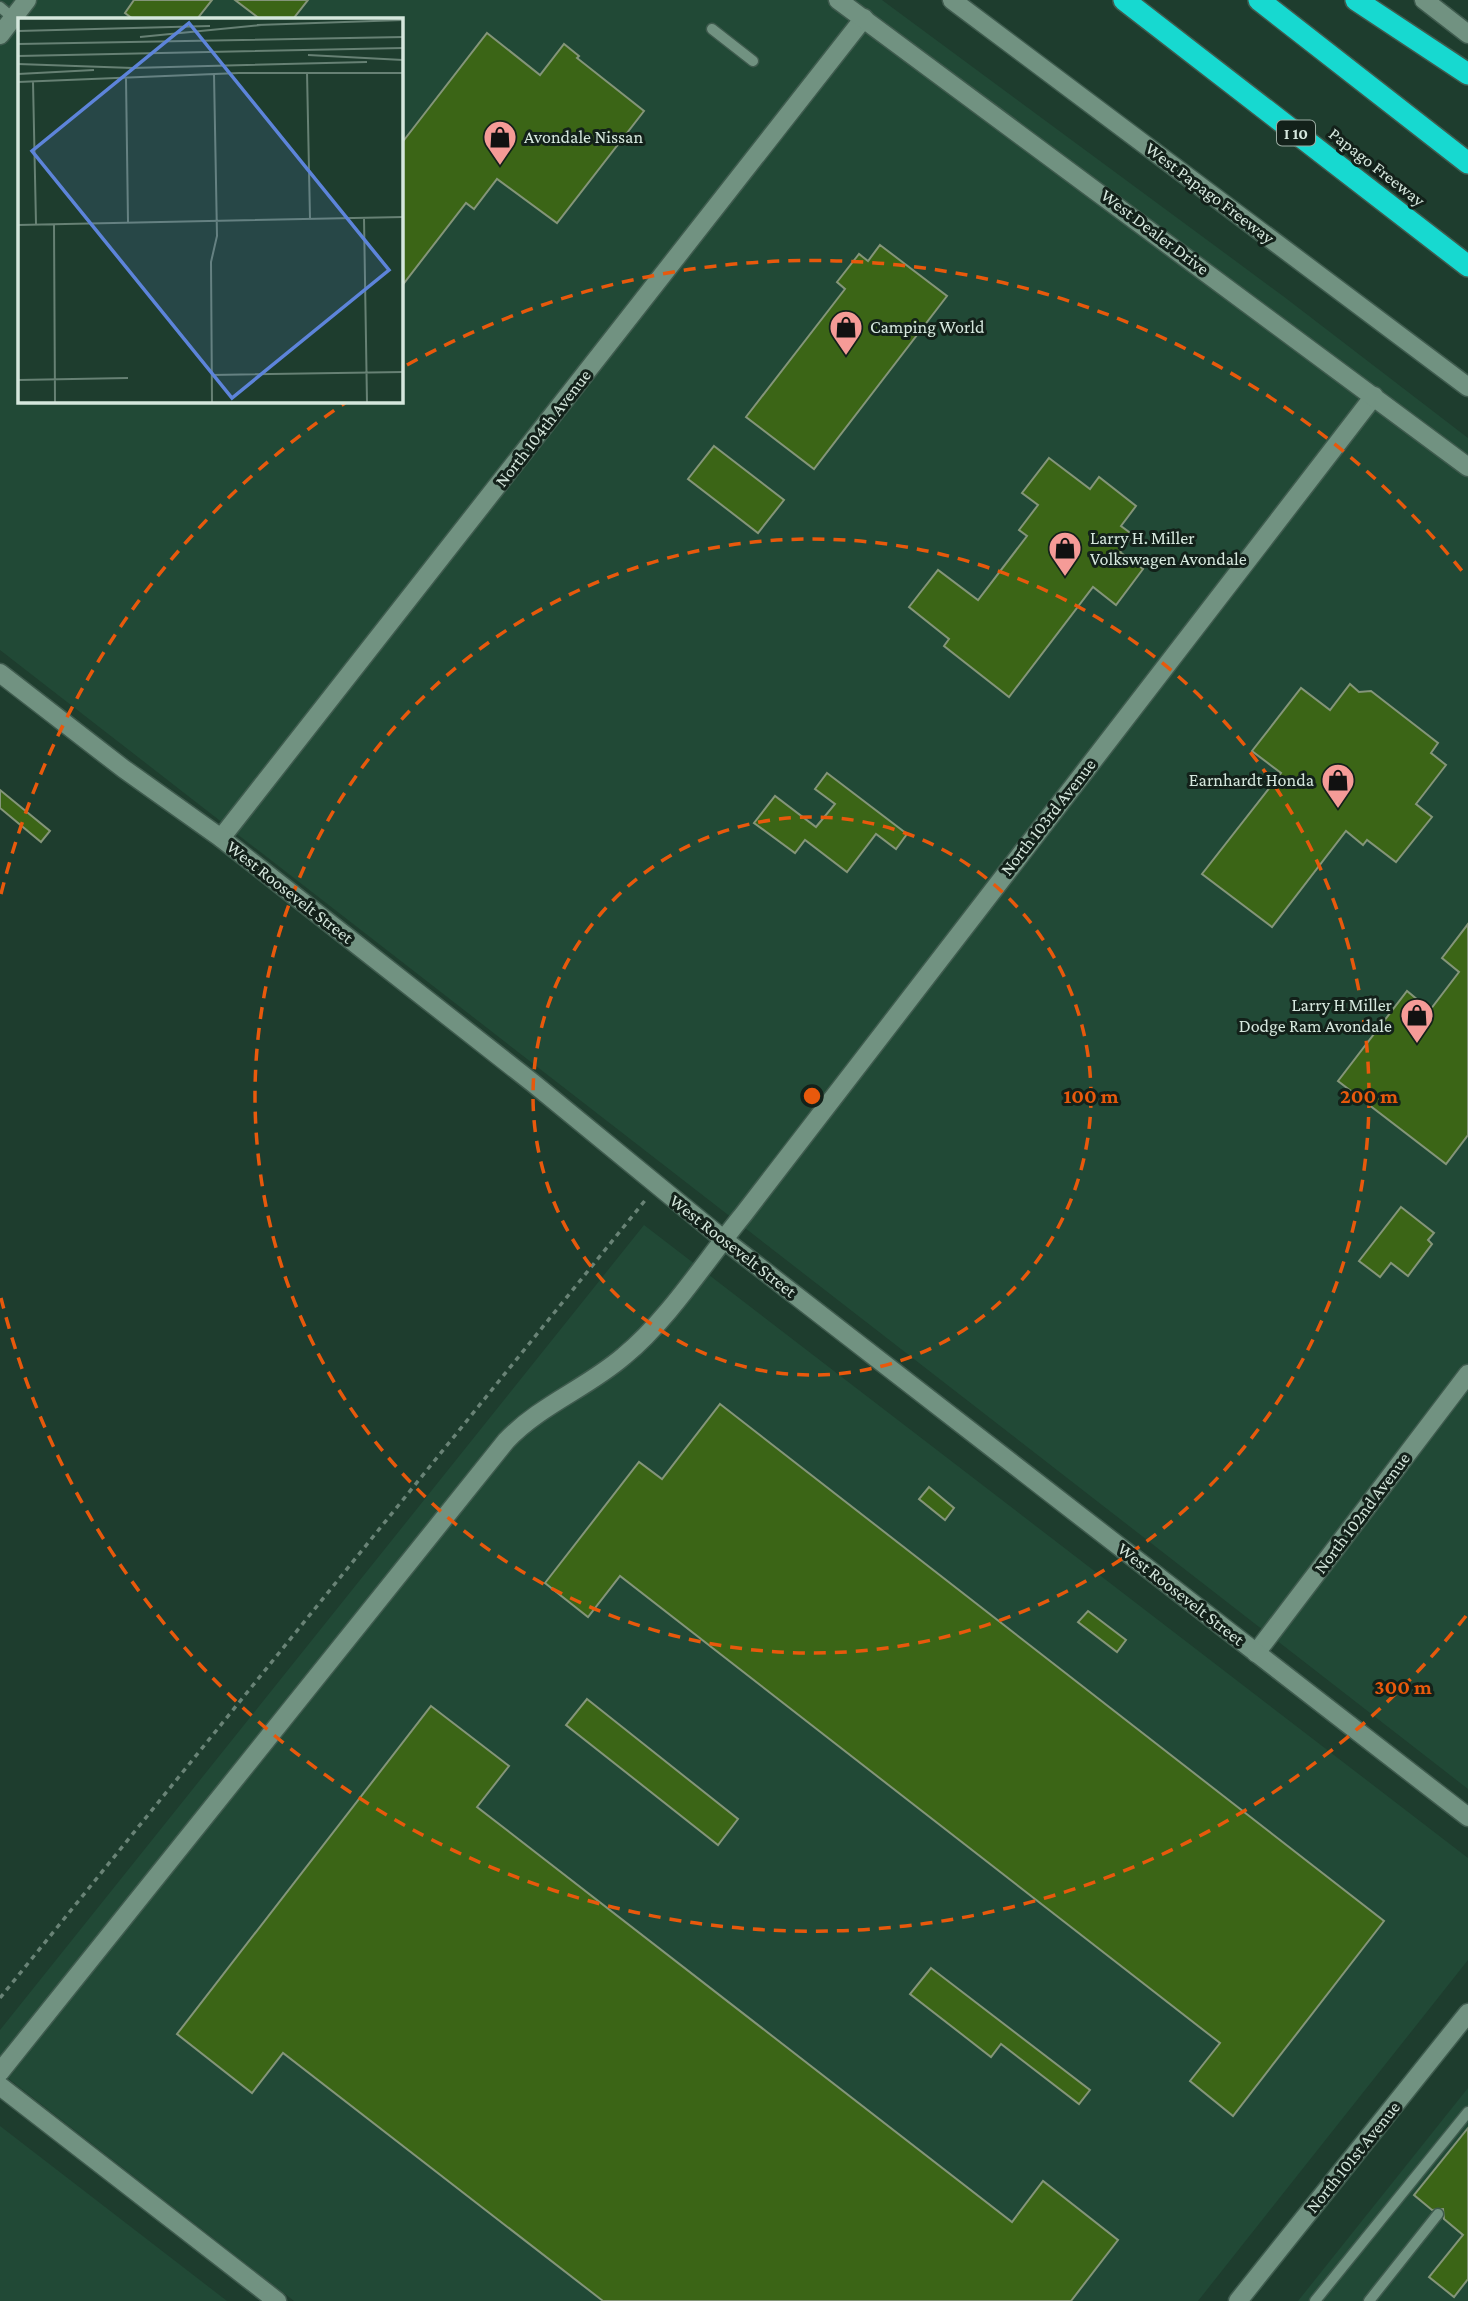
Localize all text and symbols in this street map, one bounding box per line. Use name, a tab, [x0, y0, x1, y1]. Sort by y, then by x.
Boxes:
inset map	[18, 18, 402, 402]
shop icon: Avondale Nissan	[481, 118, 519, 167]
road number: I 10	[1277, 120, 1315, 146]
street label: Papago Freeway	[1325, 123, 1429, 211]
place label: Avondale Nissan	[524, 127, 643, 147]
street label: West Papago Freeway	[1142, 138, 1279, 248]
street label: West Dealer Drive	[1097, 185, 1213, 279]
shop icon: Camping World	[827, 308, 865, 357]
place label: Camping World	[870, 317, 985, 337]
street label: North 104th Avenue	[491, 365, 595, 491]
place label: Larry H. Miller Volkswagen Avondale	[1090, 528, 1247, 569]
shop icon: Larry H. Miller Volkswagen Avondale	[1046, 529, 1084, 578]
street label: North 103rd Avenue	[996, 755, 1100, 879]
shop icon: Earnhardt Honda	[1319, 761, 1357, 810]
place label: Earnhardt Honda	[1189, 770, 1314, 790]
street label: West Roosevelt Street	[223, 836, 358, 948]
place label: Larry H Miller Dodge Ram Avondale	[1239, 995, 1393, 1036]
shop icon: Larry H Miller Dodge Ram Avondale	[1398, 996, 1436, 1045]
centre of rings	[800, 1084, 824, 1108]
text: 100 m	[1063, 1084, 1119, 1108]
text: 200 m	[1340, 1084, 1398, 1108]
street label: West Roosevelt Street	[666, 1190, 801, 1302]
street label: North 102nd Avenue	[1310, 1449, 1414, 1577]
street label: West Roosevelt Street	[1114, 1538, 1249, 1650]
text: 300 m	[1374, 1675, 1432, 1699]
street label: North 101st Avenue	[1302, 2097, 1404, 2217]

